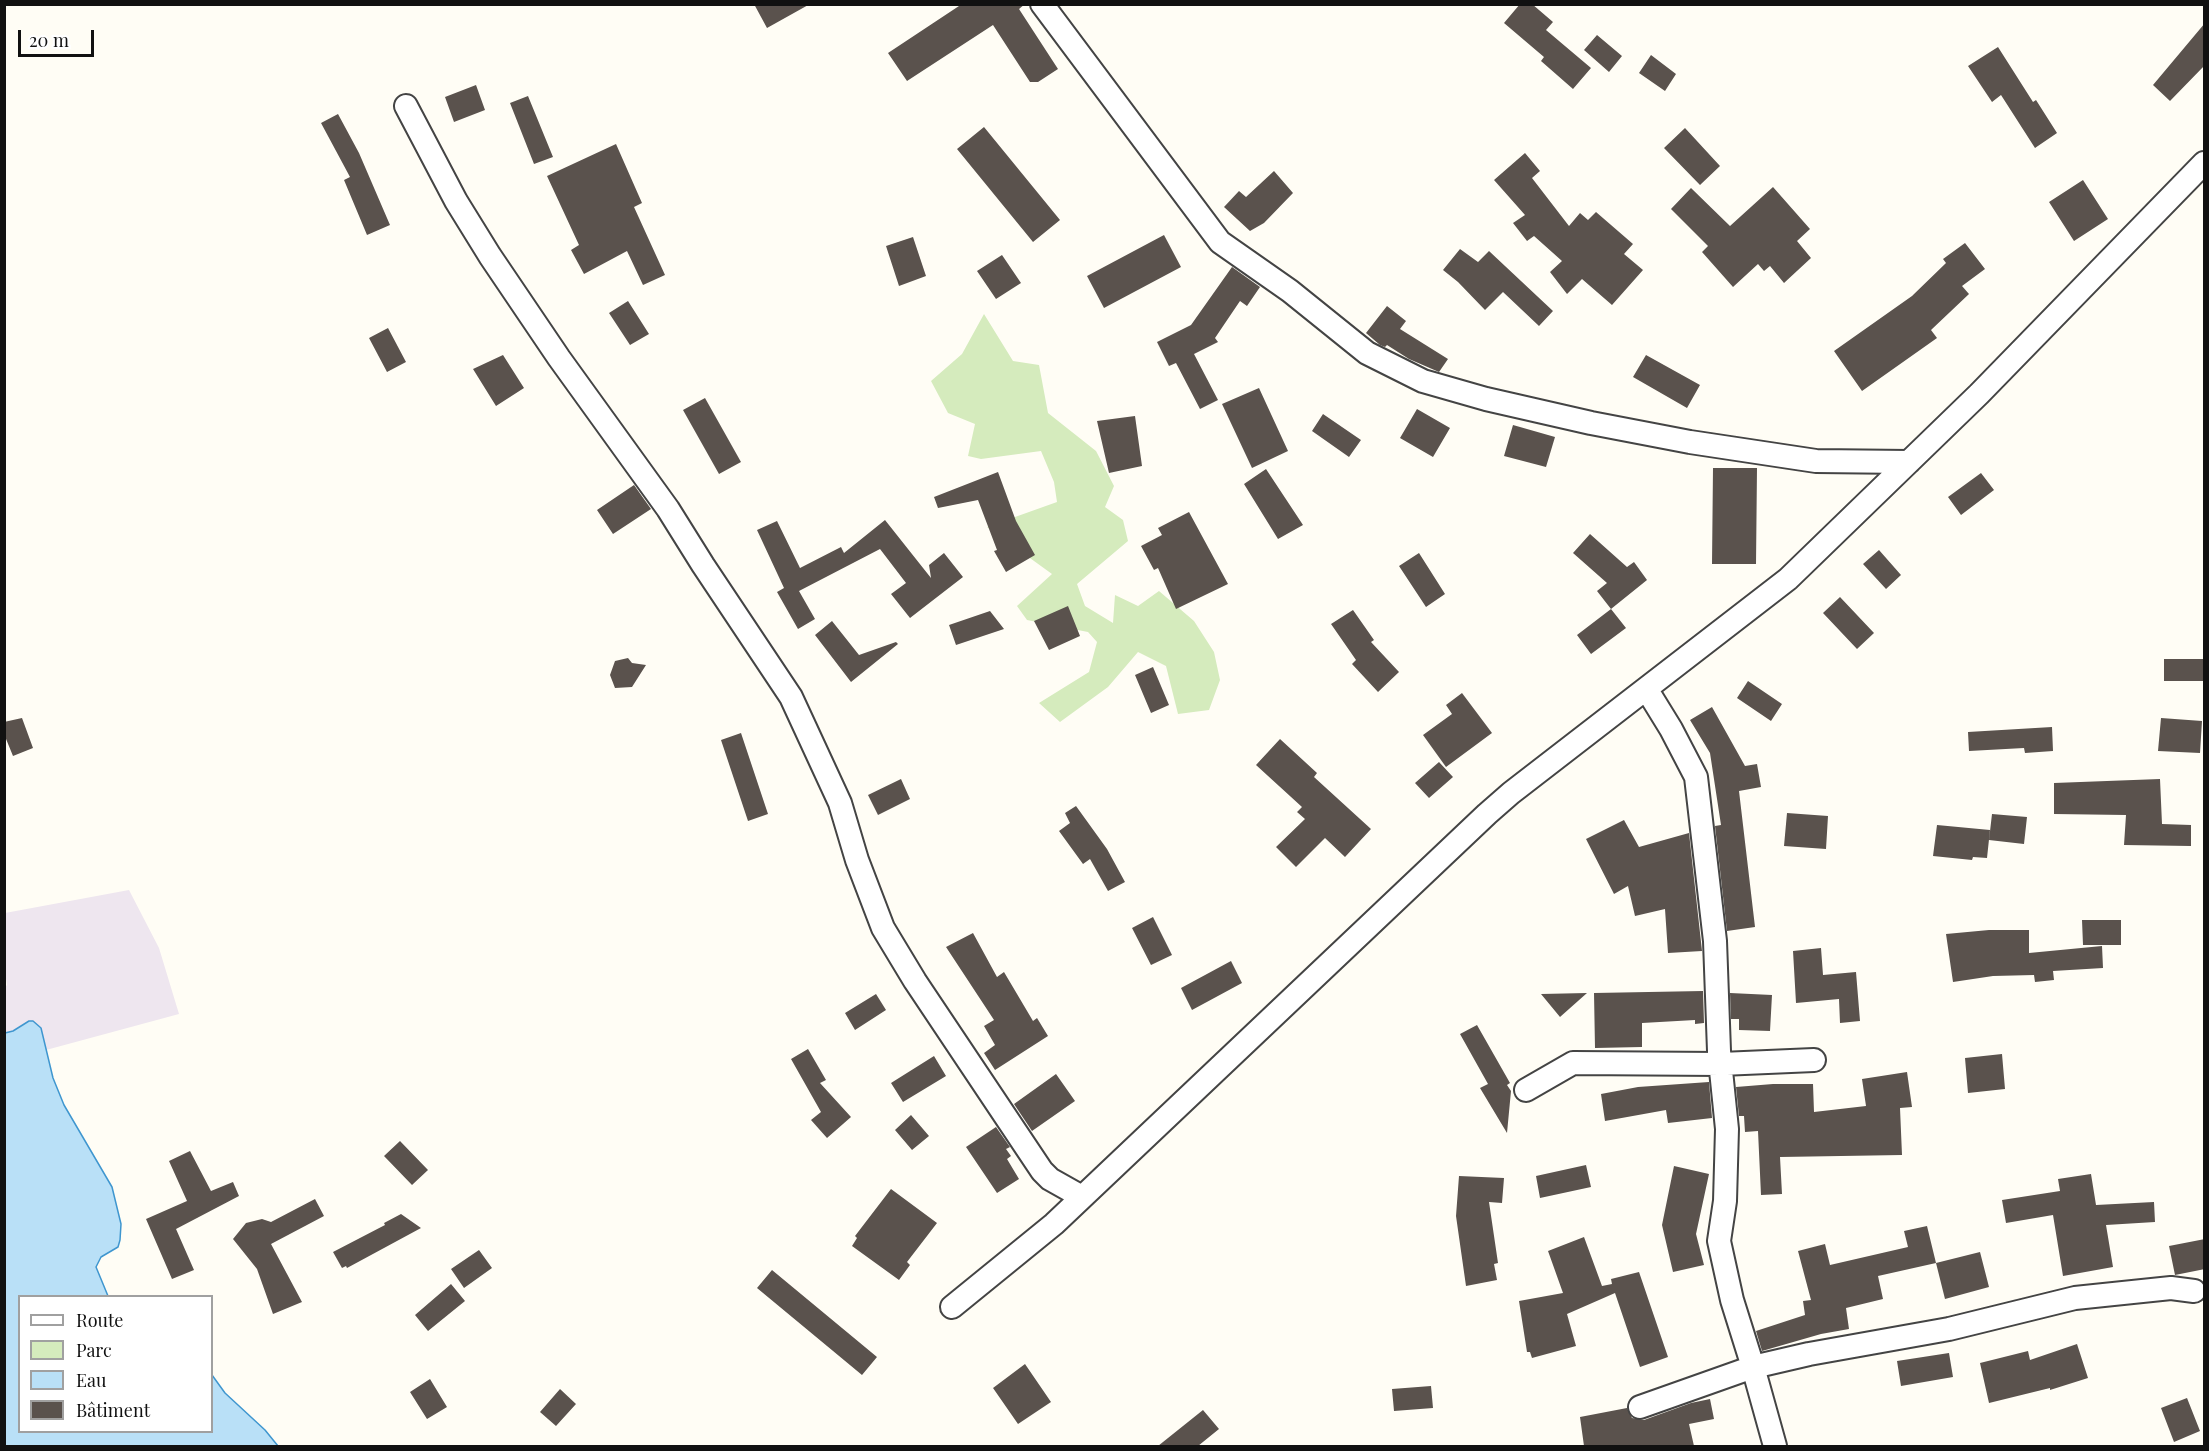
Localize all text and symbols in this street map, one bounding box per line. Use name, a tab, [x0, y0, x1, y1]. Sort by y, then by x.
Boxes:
scale bar	[21, 18, 98, 56]
text: 20 m	[29, 28, 69, 52]
legend	[18, 1295, 213, 1433]
text: Route	[76, 1308, 123, 1332]
text: Parc	[76, 1338, 112, 1362]
text: Eau	[76, 1368, 106, 1392]
text: Bâtiment	[76, 1398, 150, 1422]

